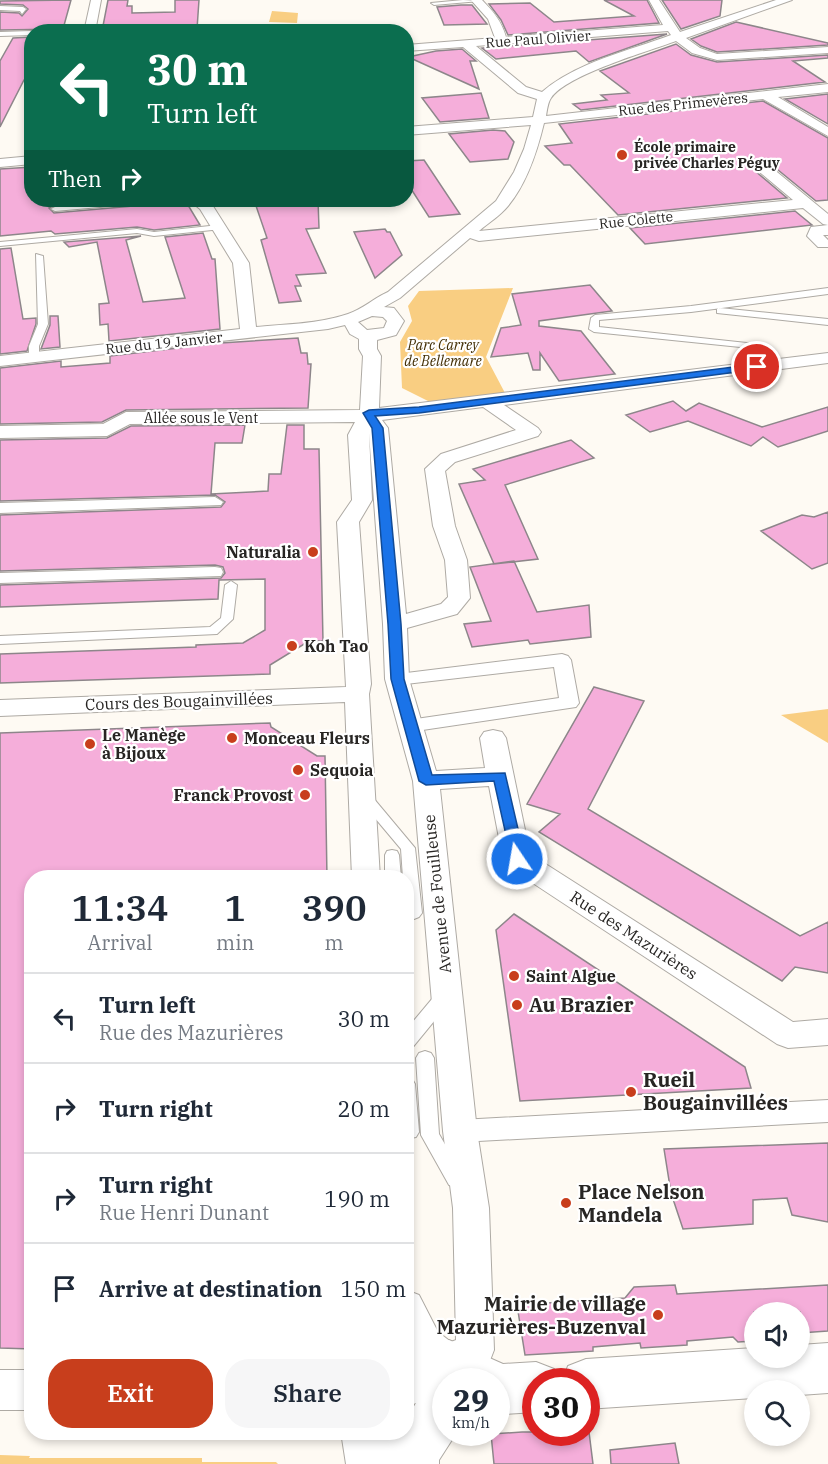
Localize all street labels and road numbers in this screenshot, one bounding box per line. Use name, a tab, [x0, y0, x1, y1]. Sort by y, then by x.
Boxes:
street label: Rue Paul Olivier	[485, 26, 592, 52]
street label: Rue des Primevères	[617, 88, 749, 120]
street label: Rue Colette	[598, 207, 674, 233]
street label: Rue du 19 Janvier	[105, 328, 224, 358]
street label: Allée sous le Vent	[144, 409, 258, 427]
street label: Cours des Bougainvillées	[85, 688, 273, 714]
street label: Avenue de Fouilleuse	[419, 814, 455, 974]
street label: Rue des Mazurières	[567, 886, 701, 984]

